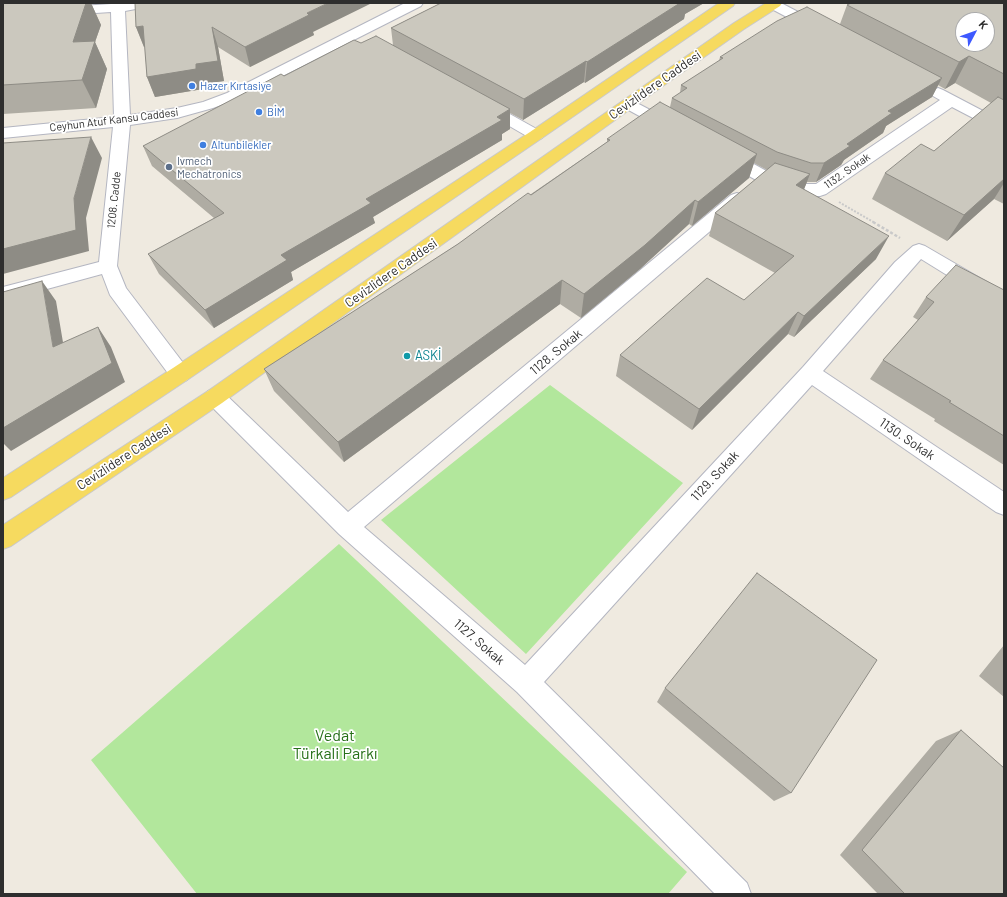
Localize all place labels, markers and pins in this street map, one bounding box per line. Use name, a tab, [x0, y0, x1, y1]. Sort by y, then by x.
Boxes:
place label: Hazer Kırtasiye	[200, 79, 271, 93]
marker: Hazer Kırtasiye	[187, 81, 197, 91]
place label: BİM	[267, 105, 285, 119]
marker: BİM	[254, 107, 264, 117]
place label: Altunbilekler	[211, 138, 271, 152]
marker: Altunbilekler	[198, 140, 208, 150]
place label: Ivmech Mechatronics	[177, 154, 242, 180]
marker: Ivmech Mechatronics	[164, 162, 174, 172]
place label: ASKİ	[415, 348, 441, 364]
marker: ASKİ	[402, 351, 412, 361]

